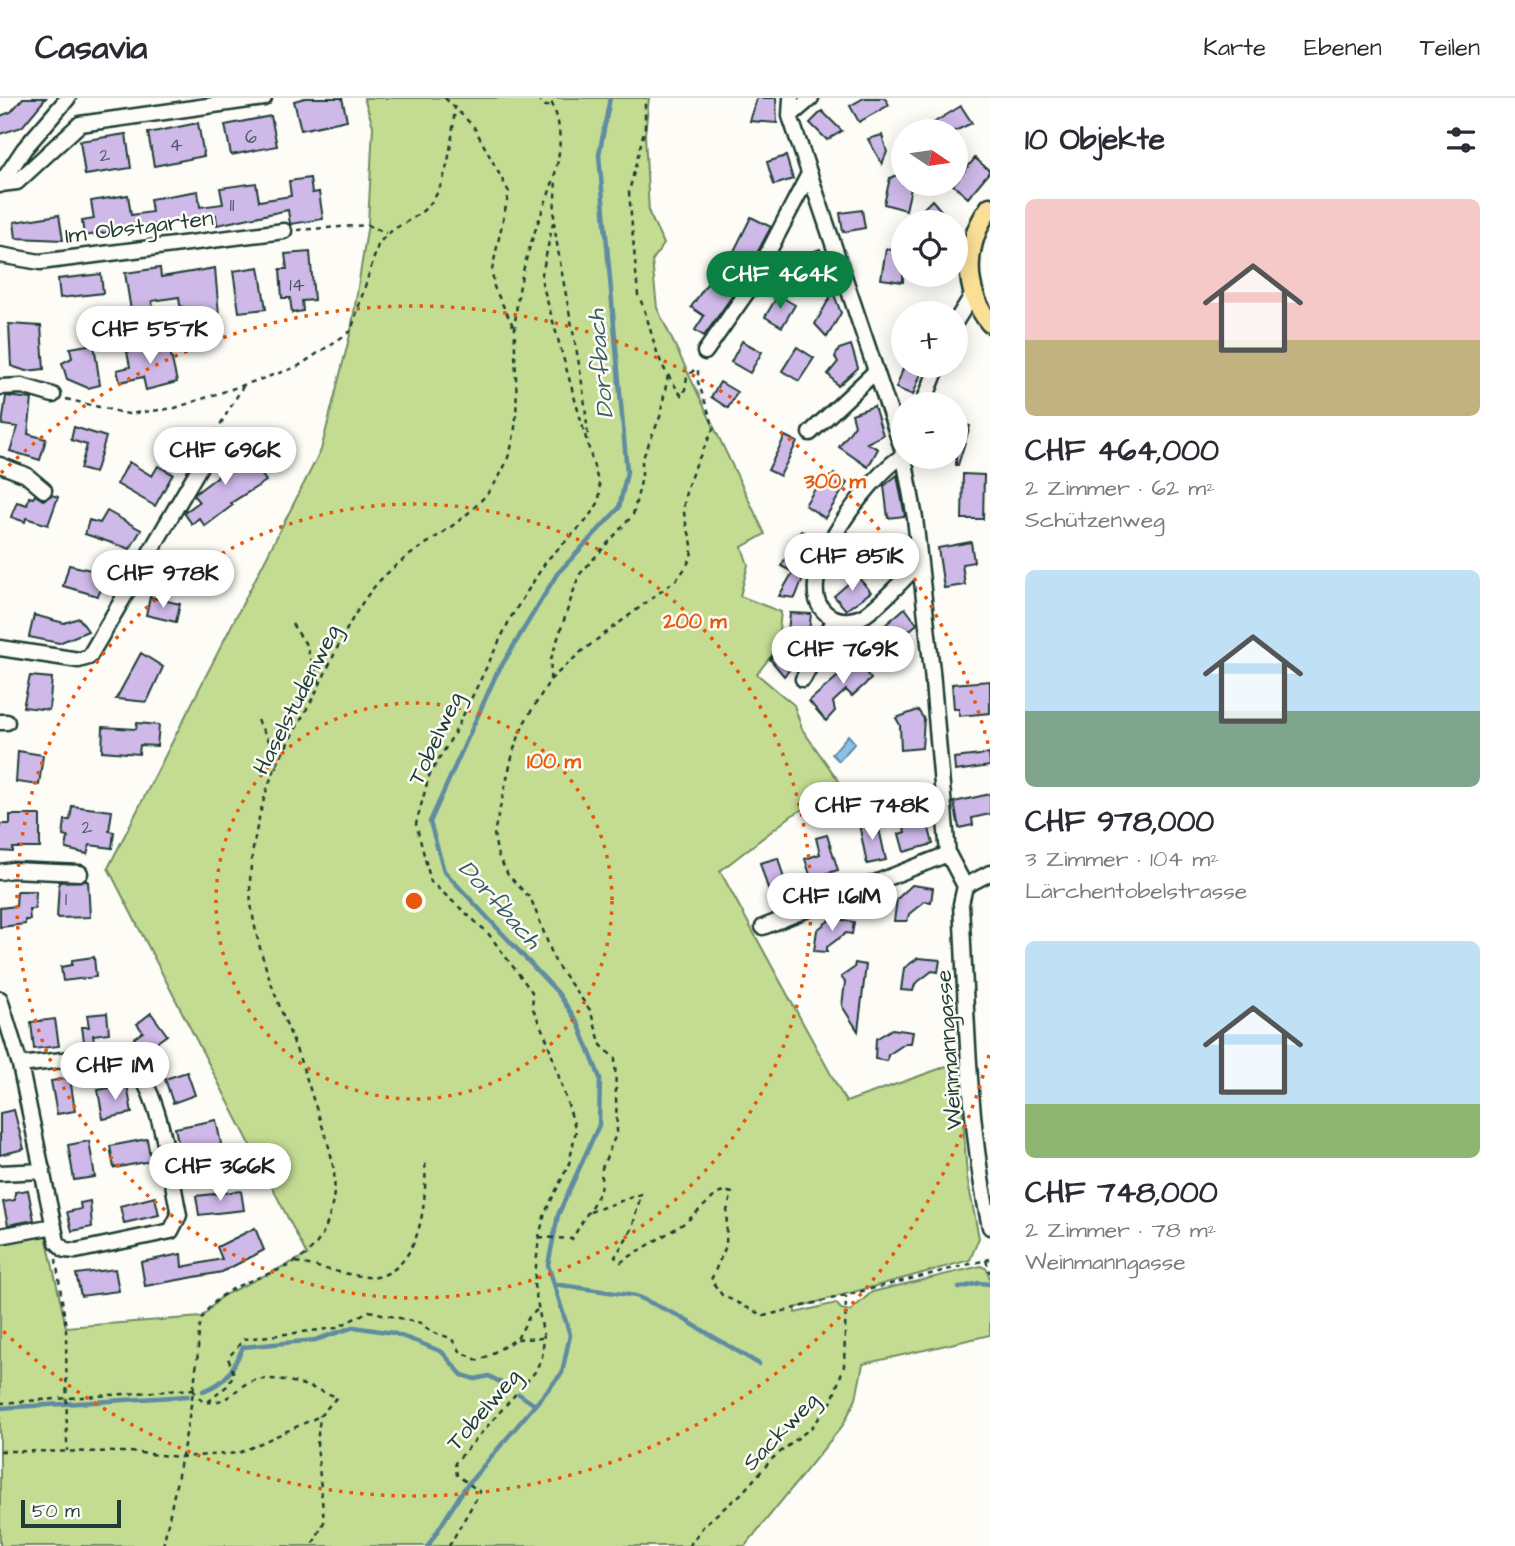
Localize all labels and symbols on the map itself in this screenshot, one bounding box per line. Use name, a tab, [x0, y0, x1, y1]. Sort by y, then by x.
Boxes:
north arrow	[891, 119, 968, 196]
house number: 6	[245, 124, 257, 151]
house number: 4	[170, 132, 183, 159]
house number: 2	[100, 142, 111, 169]
house number: 11	[230, 192, 235, 219]
street label: Im Obstgarten	[63, 202, 215, 253]
pin: CHF 464K	[708, 252, 852, 311]
house number: 14	[289, 272, 305, 299]
pin: CHF 557K	[78, 306, 222, 366]
water label: Dorfbach	[579, 307, 623, 420]
pin: CHF 696K	[153, 428, 297, 487]
text: 300 m	[803, 467, 867, 496]
pin: CHF 851K	[780, 533, 924, 593]
pin: CHF 978K	[91, 550, 235, 610]
text: 200 m	[662, 607, 727, 636]
street label: Haselstudenweg	[245, 619, 349, 780]
pin: CHF 769K	[771, 626, 915, 686]
street label: Tobelweg	[400, 687, 472, 791]
text: 100 m	[527, 747, 582, 776]
pin: CHF 748K	[800, 782, 944, 842]
house number: 2	[82, 814, 93, 841]
water label: Dorfbach	[450, 853, 549, 957]
pin: CHF 1.61M	[752, 874, 912, 933]
house number: 1	[65, 886, 68, 913]
centre of rings	[402, 889, 426, 913]
street label: Weinmanngasse	[927, 969, 972, 1131]
pin: CHF 1M	[58, 1042, 172, 1102]
pin: CHF 366K	[148, 1144, 292, 1203]
street label: Tobelweg	[439, 1362, 529, 1458]
street label: Sackweg	[735, 1385, 827, 1479]
scale bar	[21, 1497, 121, 1529]

